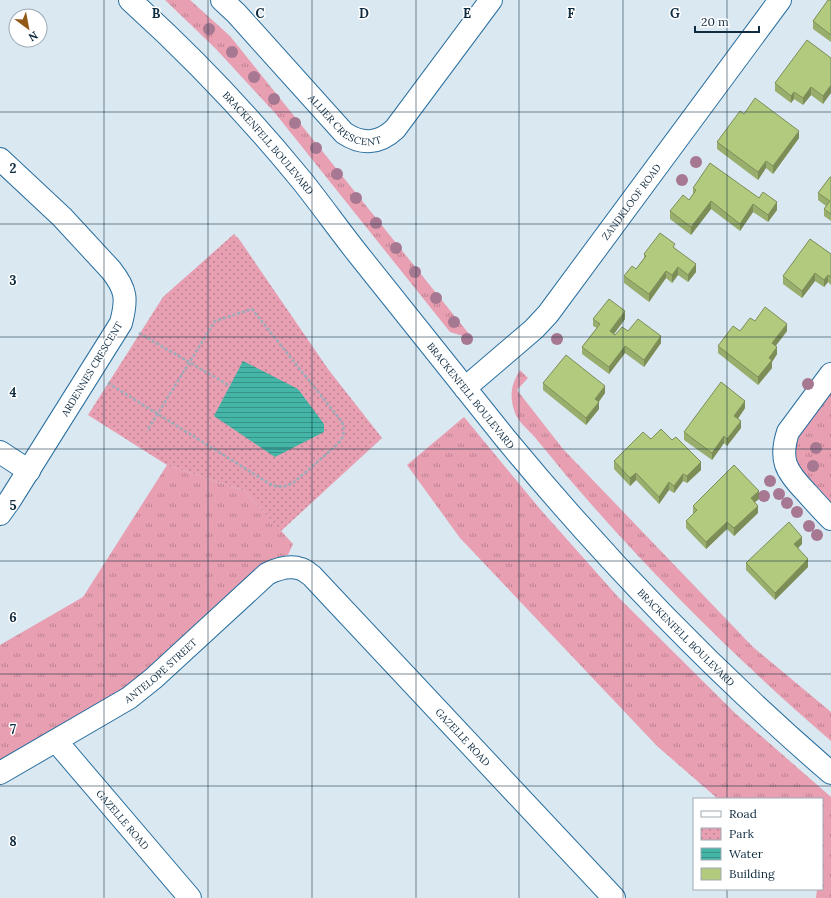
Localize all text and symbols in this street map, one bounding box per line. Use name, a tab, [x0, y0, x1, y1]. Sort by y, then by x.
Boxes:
text: B	[152, 5, 161, 22]
text: C	[256, 5, 265, 22]
text: D	[359, 5, 369, 22]
text: E	[463, 5, 471, 22]
text: F	[567, 5, 575, 22]
text: G	[670, 5, 680, 22]
north arrow	[8, 8, 48, 48]
scale bar	[695, 8, 759, 34]
text: 20 m	[701, 14, 729, 29]
text: N	[26, 28, 41, 45]
street label: BRACKENFELL BOULEVARD	[220, 88, 317, 197]
street label: ALLIER CRESCENT	[305, 91, 383, 148]
text: 2	[10, 160, 17, 177]
street label: ZANDKLOOF ROAD	[599, 161, 663, 242]
text: 3	[9, 272, 17, 289]
street label: ARDENNES CRESCENT	[58, 319, 126, 420]
street label: BRACKENFELL BOULEVARD	[425, 340, 518, 451]
text: 4	[9, 384, 17, 401]
text: 5	[9, 497, 17, 514]
street label: BRACKENFELL BOULEVARD	[635, 586, 738, 689]
text: 6	[9, 609, 17, 626]
street label: ANTELOPE STREET	[121, 635, 200, 706]
street label: GAZELLE ROAD	[433, 705, 493, 769]
text: 7	[10, 721, 16, 738]
street label: GAZELLE ROAD	[94, 787, 152, 852]
legend	[693, 798, 823, 890]
text: Road	[729, 806, 757, 821]
text: Park	[729, 826, 755, 841]
text: 8	[9, 833, 17, 850]
text: Water	[729, 846, 764, 861]
text: Building	[729, 866, 775, 881]

